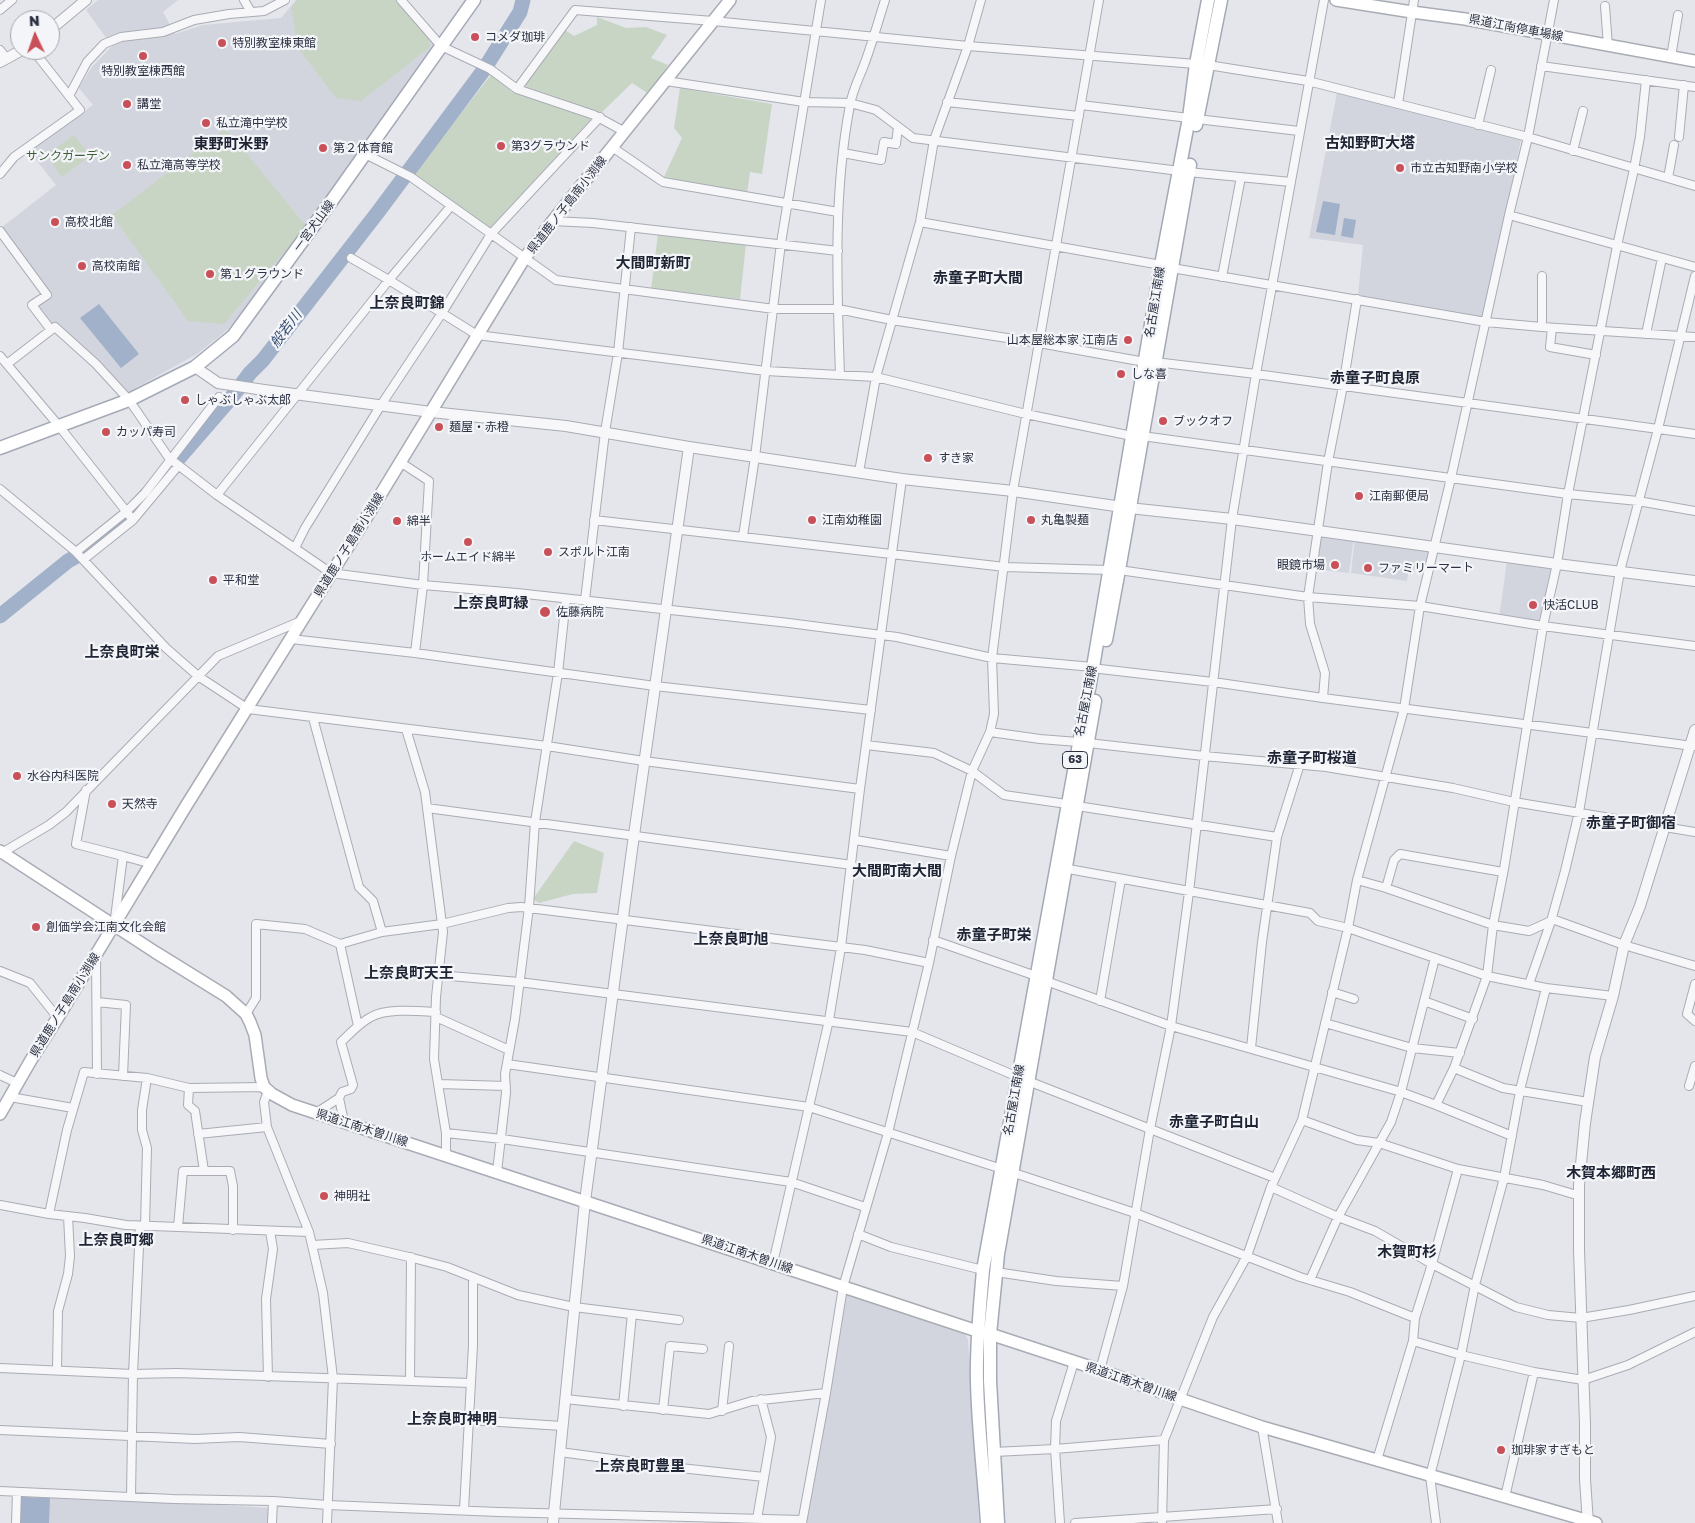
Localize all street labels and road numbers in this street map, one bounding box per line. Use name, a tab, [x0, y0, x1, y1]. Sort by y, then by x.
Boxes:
street label: 県道江南停車場線	[1468, 12, 1564, 44]
street label: 県道鹿ノ子島南小渕線	[524, 153, 610, 257]
street label: 一宮犬山線	[291, 197, 337, 255]
street label: 名古屋江南線	[1142, 265, 1168, 339]
street label: 県道鹿ノ子島南小渕線	[311, 490, 387, 600]
street label: 名古屋江南線	[1072, 664, 1100, 738]
road number: 63	[1062, 752, 1088, 768]
street label: 県道鹿ノ子島南小渕線	[27, 950, 103, 1060]
street label: 名古屋江南線	[1001, 1063, 1027, 1137]
street label: 県道江南木曽川線	[314, 1106, 410, 1150]
street label: 県道江南木曽川線	[699, 1232, 795, 1276]
street label: 県道江南木曽川線	[1083, 1360, 1179, 1404]

